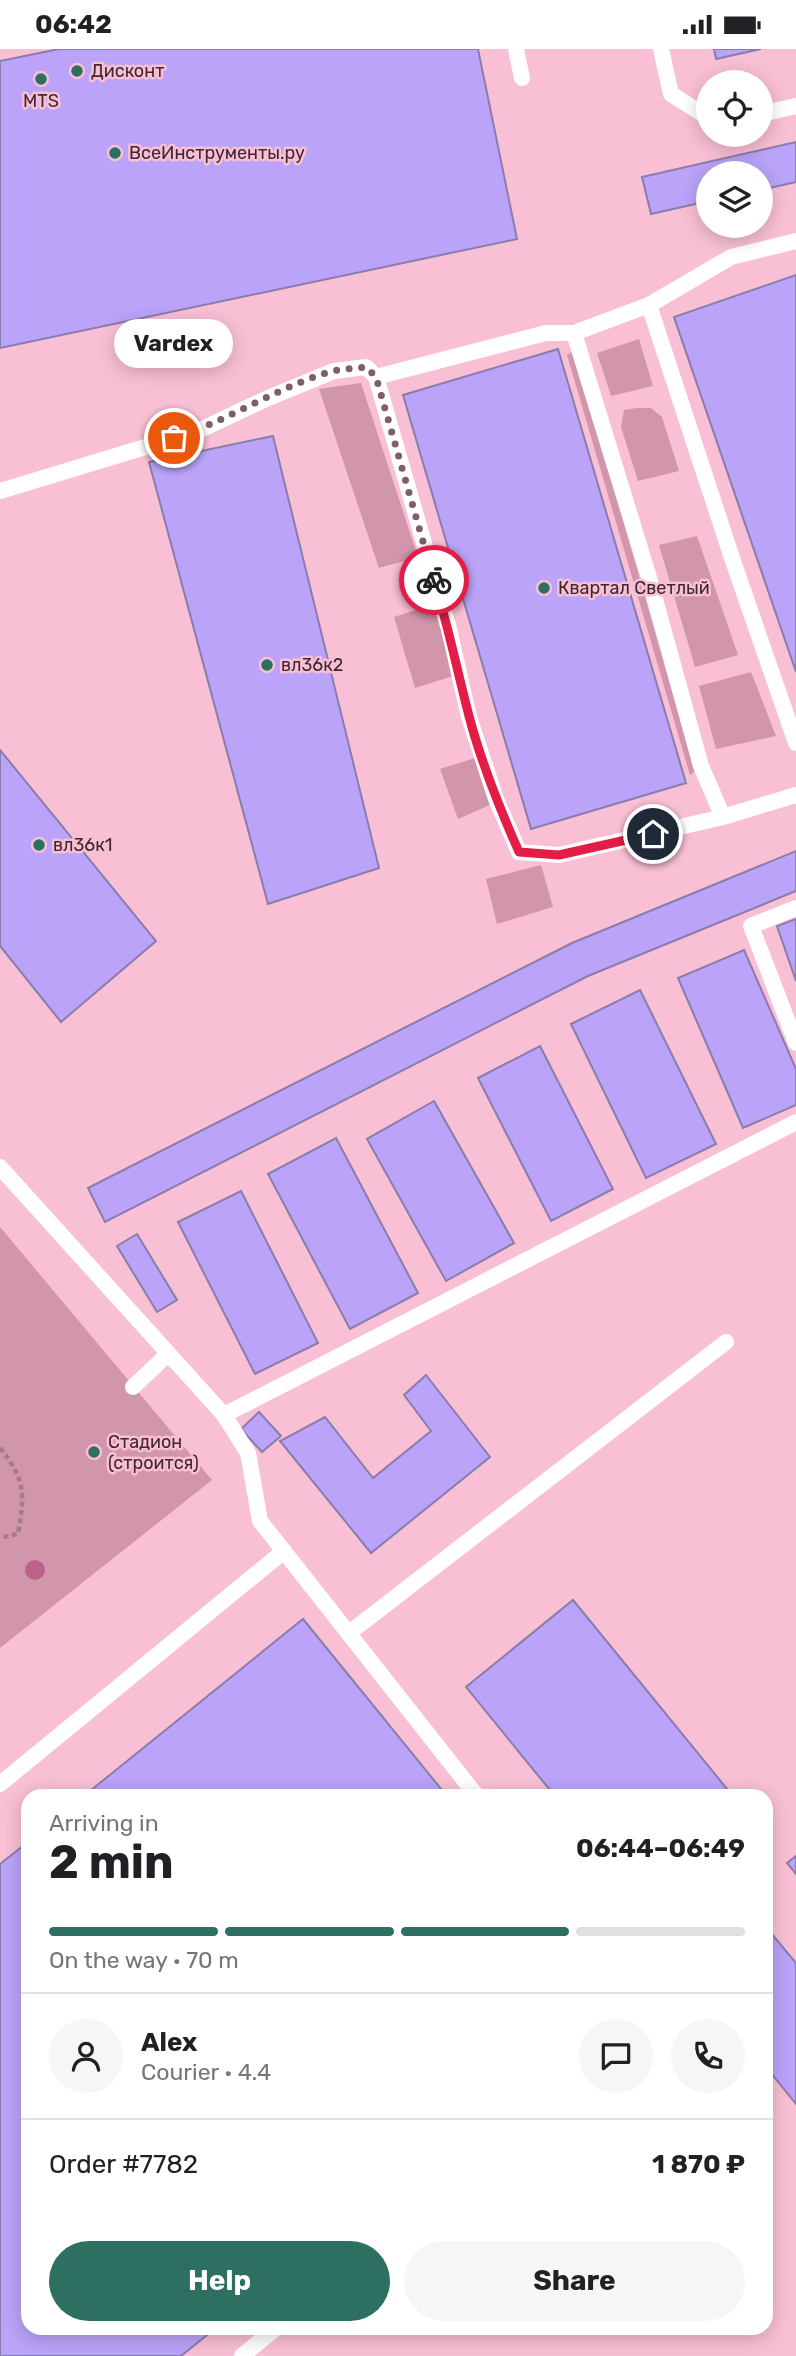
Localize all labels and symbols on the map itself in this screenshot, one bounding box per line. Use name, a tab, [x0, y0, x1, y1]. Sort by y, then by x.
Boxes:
place label: Дисконт	[91, 60, 164, 82]
marker: Дисконт	[69, 63, 85, 79]
marker: MTS	[33, 71, 49, 87]
place label: MTS	[23, 90, 59, 112]
place label: ВсеИнструменты.ру	[129, 142, 305, 164]
marker: ВсеИнструменты.ру	[107, 145, 123, 161]
callout: Vardex	[114, 319, 234, 368]
pin	[144, 408, 204, 468]
courier	[399, 545, 469, 615]
place label: Квартал Светлый	[558, 577, 710, 599]
marker: Квартал Светлый	[536, 580, 552, 596]
place label: вл36к2	[281, 654, 343, 676]
marker: вл36к2	[259, 657, 275, 673]
pin	[623, 804, 683, 864]
place label: вл36к1	[53, 834, 113, 856]
marker: вл36к1	[31, 837, 47, 853]
place label: Стадион (строится)	[108, 1431, 199, 1474]
marker: Стадион (строится)	[86, 1444, 102, 1460]

